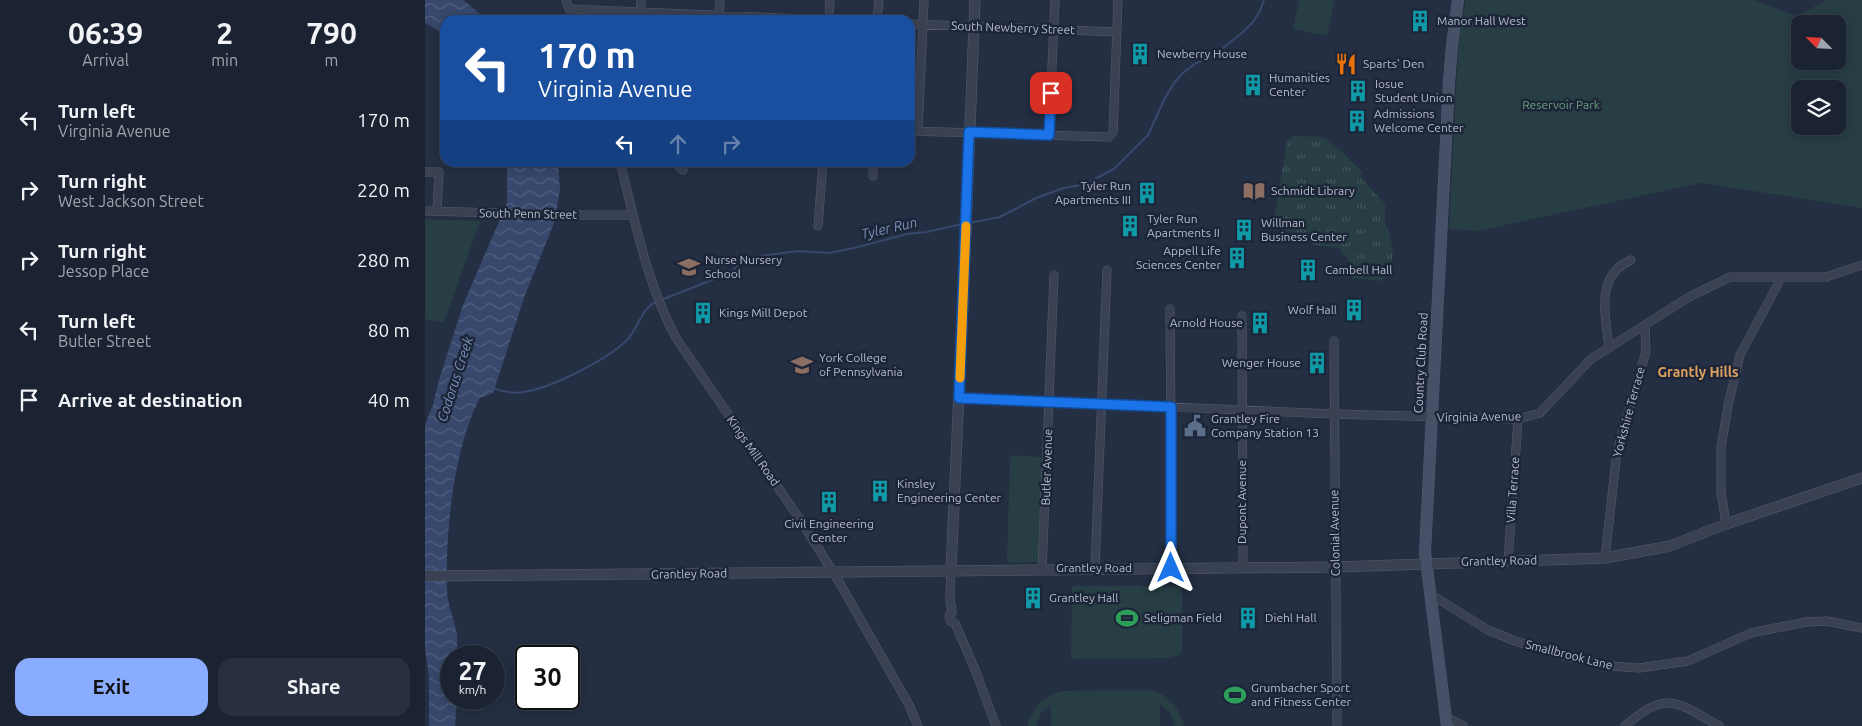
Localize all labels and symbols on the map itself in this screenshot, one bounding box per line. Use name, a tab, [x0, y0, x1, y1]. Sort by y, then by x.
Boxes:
building icon: Manor Hall West	[1407, 8, 1433, 34]
place label: Manor Hall West	[1437, 14, 1526, 27]
north arrow	[1791, 15, 1846, 70]
street label: South Newberry Street	[951, 19, 1075, 36]
building icon: Newberry House	[1127, 41, 1153, 67]
place label: Newberry House	[1157, 47, 1247, 60]
restaurant icon: Sparts' Den	[1333, 51, 1359, 77]
place label: Sparts' Den	[1363, 57, 1424, 70]
place label: Humanities Center	[1269, 71, 1330, 98]
pin	[1030, 72, 1072, 114]
building icon: Humanities Center	[1240, 72, 1266, 98]
place label: Iosue Student Union	[1375, 77, 1453, 104]
building icon: Iosue Student Union	[1345, 78, 1371, 104]
park label: Reservoir Park	[1522, 98, 1600, 111]
place label: Admissions Welcome Center	[1374, 107, 1464, 134]
building icon: Admissions Welcome Center	[1344, 108, 1370, 134]
library icon: Schmidt Library	[1241, 178, 1267, 204]
place label: Tyler Run Apartments III	[1055, 179, 1131, 206]
building icon: Tyler Run Apartments III	[1134, 180, 1160, 206]
place label: Schmidt Library	[1271, 184, 1355, 197]
street label: South Penn Street	[479, 206, 577, 221]
place label: Tyler Run Apartments II	[1147, 212, 1220, 239]
building icon: Tyler Run Apartments II	[1117, 213, 1143, 239]
water label: Tyler Run	[859, 214, 919, 242]
place label: Willman Business Center	[1261, 216, 1347, 243]
building icon: Willman Business Center	[1231, 217, 1257, 243]
place label: Appell Life Sciences Center	[1136, 244, 1221, 271]
building icon: Appell Life Sciences Center	[1224, 245, 1250, 271]
place label: Nurse Nursery School	[705, 253, 782, 280]
school or university icon: Nurse Nursery School	[676, 254, 702, 280]
building icon: Cambell Hall	[1295, 257, 1321, 283]
place label: Cambell Hall	[1325, 263, 1392, 276]
building icon: Wolf Hall	[1341, 297, 1367, 323]
building icon: Kings Mill Depot	[690, 300, 716, 326]
place label: Wolf Hall	[1288, 303, 1337, 316]
place label: Kings Mill Depot	[719, 306, 808, 319]
building icon: Arnold House	[1247, 310, 1273, 336]
street label: Country Club Road	[1411, 312, 1430, 414]
place label: Arnold House	[1170, 316, 1243, 329]
water label: Codorus Creek	[434, 334, 477, 424]
building icon: Wenger House	[1304, 350, 1330, 376]
place label: York College of Pennsylvania	[819, 351, 903, 378]
school or university icon: York College of Pennsylvania	[789, 352, 815, 378]
place label: Wenger House	[1222, 356, 1301, 369]
district label: Grantly Hills	[1657, 364, 1739, 380]
street label: Yorkshire Terrace	[1610, 365, 1647, 459]
street label: Virginia Avenue	[1437, 409, 1521, 424]
place label: Grantley Fire Company Station 13	[1211, 412, 1319, 439]
street label: Kings Mill Road	[725, 413, 782, 488]
public building icon: Grantley Fire Company Station 13	[1182, 413, 1208, 439]
street label: Butler Avenue	[1039, 428, 1054, 506]
street label: Villa Terrace	[1504, 456, 1521, 523]
street label: Dupont Avenue	[1235, 460, 1248, 544]
place label: Kinsley Engineering Center	[897, 477, 1002, 504]
building icon: Kinsley Engineering Center	[867, 478, 893, 504]
building icon: Civil Engineering Center	[816, 489, 842, 515]
street label: Colonial Avenue	[1327, 490, 1342, 577]
place label: Civil Engineering Center	[784, 517, 874, 544]
position arrow	[1144, 541, 1196, 593]
street label: Grantley Road	[1461, 553, 1537, 568]
street label: Grantley Road	[1056, 561, 1132, 574]
street label: Grantley Road	[651, 566, 727, 581]
building icon: Grantley Hall	[1020, 585, 1046, 611]
place label: Grantley Hall	[1049, 591, 1118, 604]
sports icon: Seligman Field	[1114, 605, 1140, 631]
building icon: Diehl Hall	[1235, 605, 1261, 631]
place label: Seligman Field	[1144, 611, 1222, 624]
place label: Diehl Hall	[1265, 611, 1317, 624]
street label: Smallbrook Lane	[1524, 637, 1614, 672]
speed limit sign: 30	[515, 645, 580, 710]
place label: Grumbacher Sport and Fitness Center	[1251, 681, 1352, 708]
sports icon: Grumbacher Sport and Fitness Center	[1222, 682, 1248, 708]

